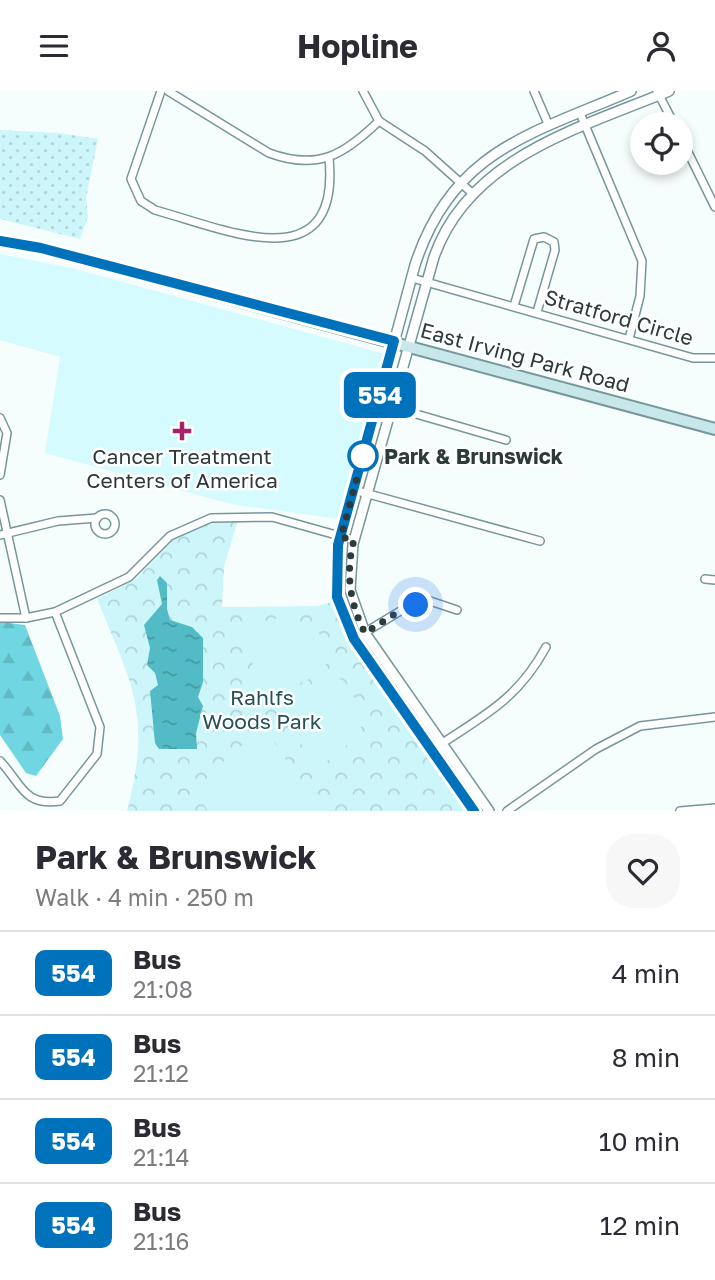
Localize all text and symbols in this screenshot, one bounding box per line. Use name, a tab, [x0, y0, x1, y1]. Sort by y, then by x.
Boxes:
icon: menu	[35, 27, 73, 65]
text: Hopline	[297, 27, 418, 65]
icon: person	[642, 27, 680, 65]
map controls	[630, 112, 693, 175]
button: locate	[630, 112, 693, 175]
street label: Stratford Circle	[542, 283, 696, 351]
street label: East Irving Park Road	[418, 317, 632, 397]
line badge: 554	[340, 372, 420, 418]
text: 554	[358, 380, 402, 409]
marker: Cancer Treatment Centers of America	[172, 421, 192, 441]
marker: Park & Brunswick	[348, 441, 378, 471]
place label: Cancer Treatment Centers of America	[86, 443, 278, 493]
place label: Park & Brunswick	[384, 443, 563, 469]
your location	[398, 587, 433, 622]
park label: Rahlfs Woods Park	[202, 684, 322, 734]
button: heart	[606, 834, 680, 908]
text: Park & Brunswick	[35, 837, 316, 876]
text: Walk · 4 min · 250 m	[35, 883, 254, 911]
text: Bus	[133, 944, 181, 975]
text: 554	[51, 958, 96, 987]
text: 4 min	[612, 958, 680, 989]
text: 21:08	[133, 975, 193, 1003]
text: Bus	[133, 1028, 181, 1059]
text: 554	[51, 1042, 96, 1071]
text: 8 min	[612, 1042, 680, 1073]
text: 21:12	[133, 1059, 189, 1087]
text: Bus	[133, 1112, 181, 1143]
text: 554	[51, 1126, 96, 1155]
text: 10 min	[599, 1126, 680, 1157]
text: 21:14	[133, 1143, 190, 1171]
text: Bus	[133, 1196, 181, 1227]
text: 554	[51, 1210, 96, 1239]
text: 12 min	[600, 1210, 680, 1241]
text: 21:16	[133, 1227, 189, 1255]

